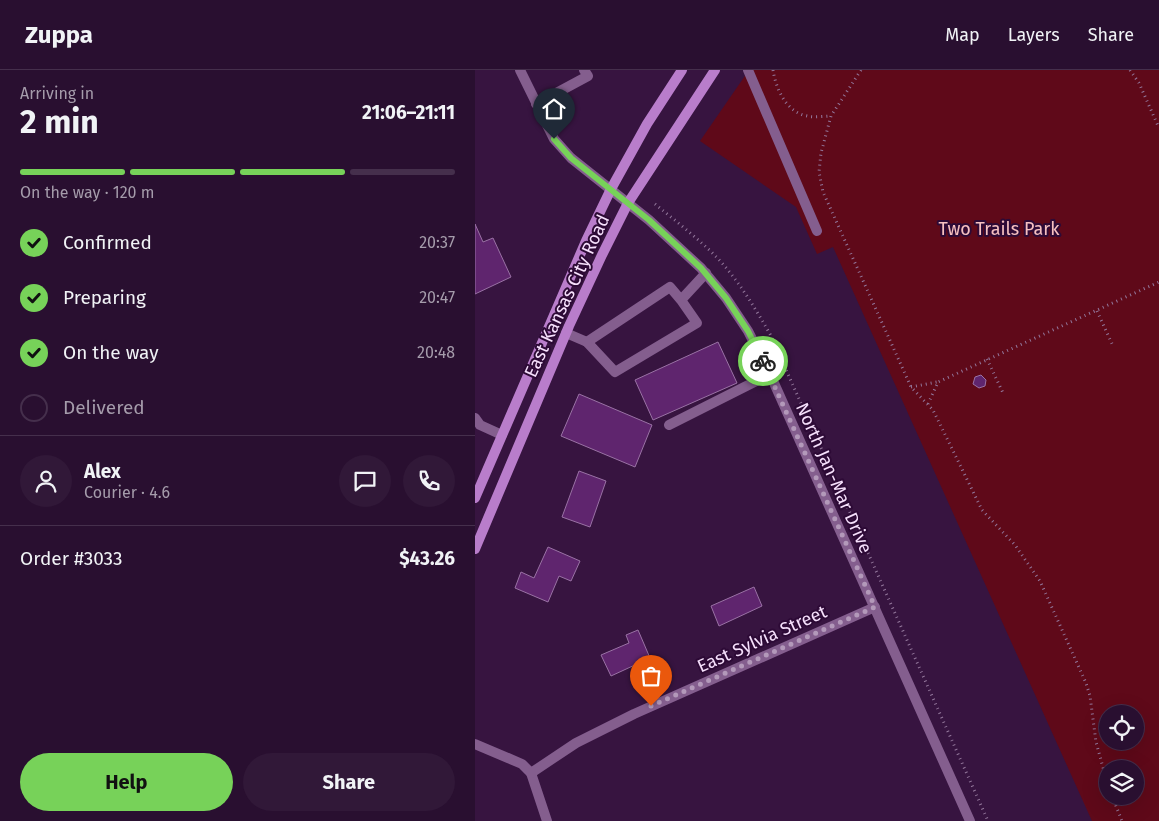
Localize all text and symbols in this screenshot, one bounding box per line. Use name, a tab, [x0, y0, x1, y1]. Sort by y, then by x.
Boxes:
text: Zuppa	[25, 21, 93, 49]
text: Map	[945, 24, 980, 46]
text: Layers	[1008, 24, 1060, 46]
text: Share	[1088, 24, 1134, 46]
text: Arriving in	[20, 84, 94, 103]
pin	[533, 88, 575, 139]
icon: home	[540, 95, 568, 123]
text: 21:06–21:11	[362, 101, 455, 124]
text: 2 min	[20, 103, 99, 141]
text: On the way · 120 m	[20, 183, 154, 202]
street label: East Kansas City Road	[520, 211, 614, 381]
park label: Two Trails Park	[939, 218, 1060, 240]
icon: check	[20, 229, 48, 257]
text: Confirmed	[63, 231, 152, 254]
text: 20:37	[419, 233, 455, 252]
icon: check	[20, 284, 48, 312]
text: Preparing	[63, 286, 146, 309]
text: 20:47	[419, 288, 455, 307]
courier	[738, 336, 788, 386]
icon: check	[20, 339, 48, 367]
text: On the way	[63, 341, 159, 364]
text: 20:48	[417, 343, 455, 362]
icon: bike	[749, 347, 777, 375]
text: Delivered	[63, 396, 145, 419]
street label: North Jan-Mar Drive	[791, 399, 877, 557]
button: person	[20, 455, 72, 507]
button: chat	[339, 455, 391, 507]
button: phone	[403, 455, 455, 507]
text: Alex	[84, 460, 121, 483]
text: Courier · 4.6	[84, 483, 170, 502]
text: Order #3033	[20, 547, 123, 570]
text: $43.26	[399, 547, 455, 570]
street label: East Sylvia Street	[694, 600, 831, 677]
pin	[630, 655, 672, 706]
icon: bag	[637, 662, 665, 690]
map controls	[1099, 705, 1144, 805]
button: locate	[1099, 705, 1144, 750]
button: Help	[20, 753, 233, 811]
button: Share	[243, 753, 455, 811]
button: layers	[1099, 760, 1144, 805]

